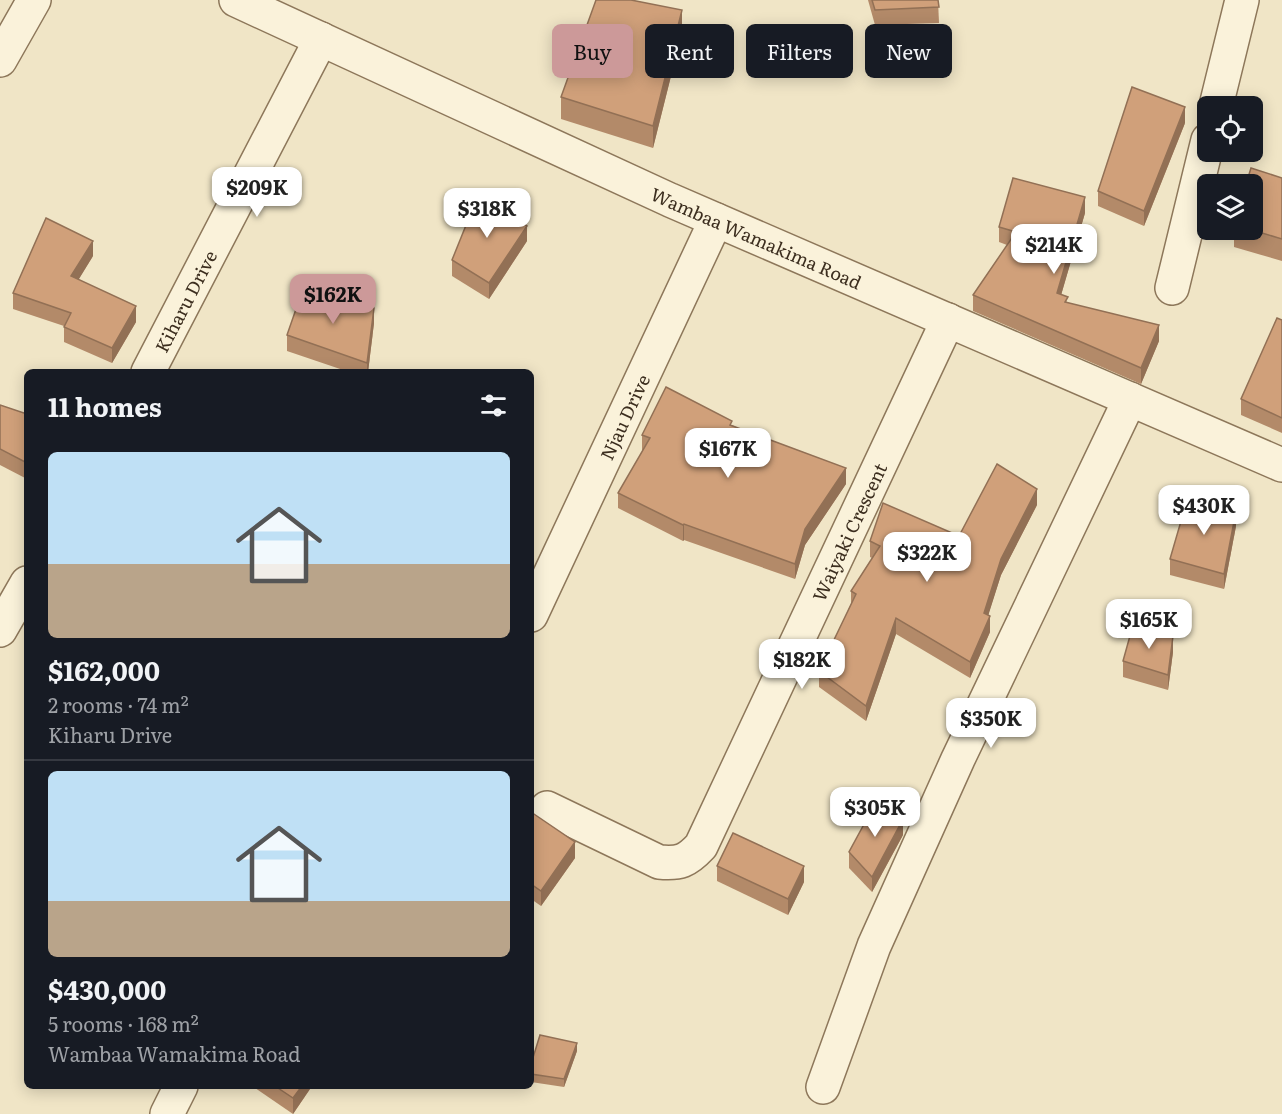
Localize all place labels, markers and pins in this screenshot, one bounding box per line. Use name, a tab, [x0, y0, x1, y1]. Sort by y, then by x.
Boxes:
pin: $209K	[215, 167, 299, 218]
pin: $318K	[445, 188, 529, 239]
pin: $214K	[1012, 224, 1096, 275]
pin: $162K	[291, 274, 375, 325]
pin: $167K	[686, 428, 770, 479]
pin: $430K	[1162, 485, 1246, 536]
pin: $322K	[885, 532, 969, 583]
pin: $165K	[1107, 599, 1191, 650]
pin: $182K	[760, 639, 844, 690]
pin: $350K	[949, 698, 1033, 749]
pin: $305K	[833, 787, 917, 838]

